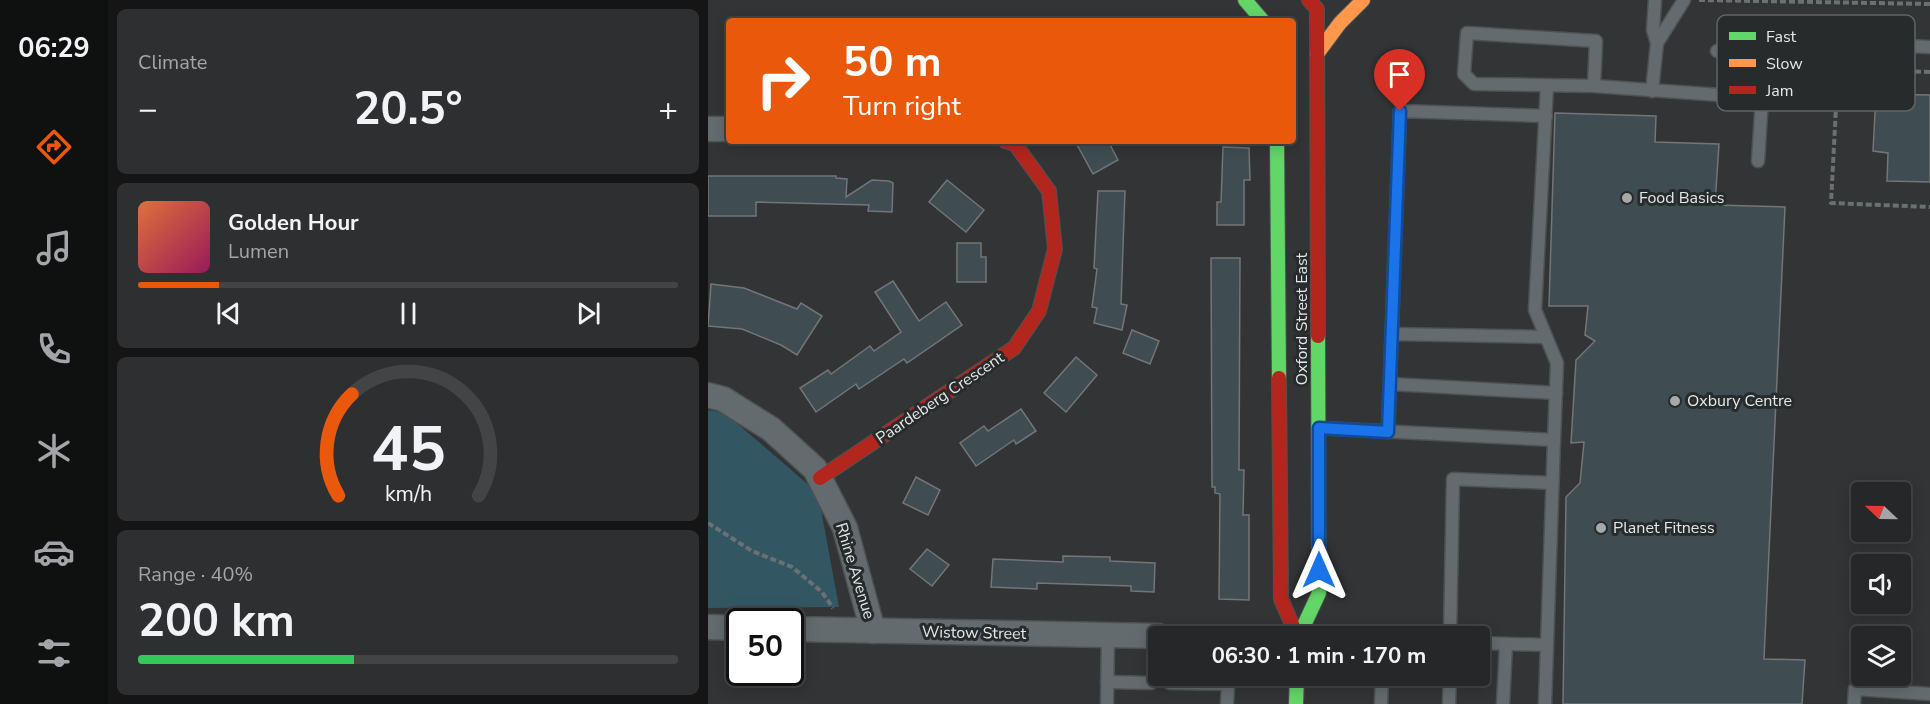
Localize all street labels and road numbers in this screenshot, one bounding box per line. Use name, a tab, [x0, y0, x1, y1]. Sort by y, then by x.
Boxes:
street label: Oxford Street East	[1291, 252, 1313, 385]
street label: Paardeberg Crescent	[872, 347, 1009, 449]
street label: Rhine Avenue	[830, 520, 880, 622]
street label: Wistow Street	[922, 621, 1027, 645]

